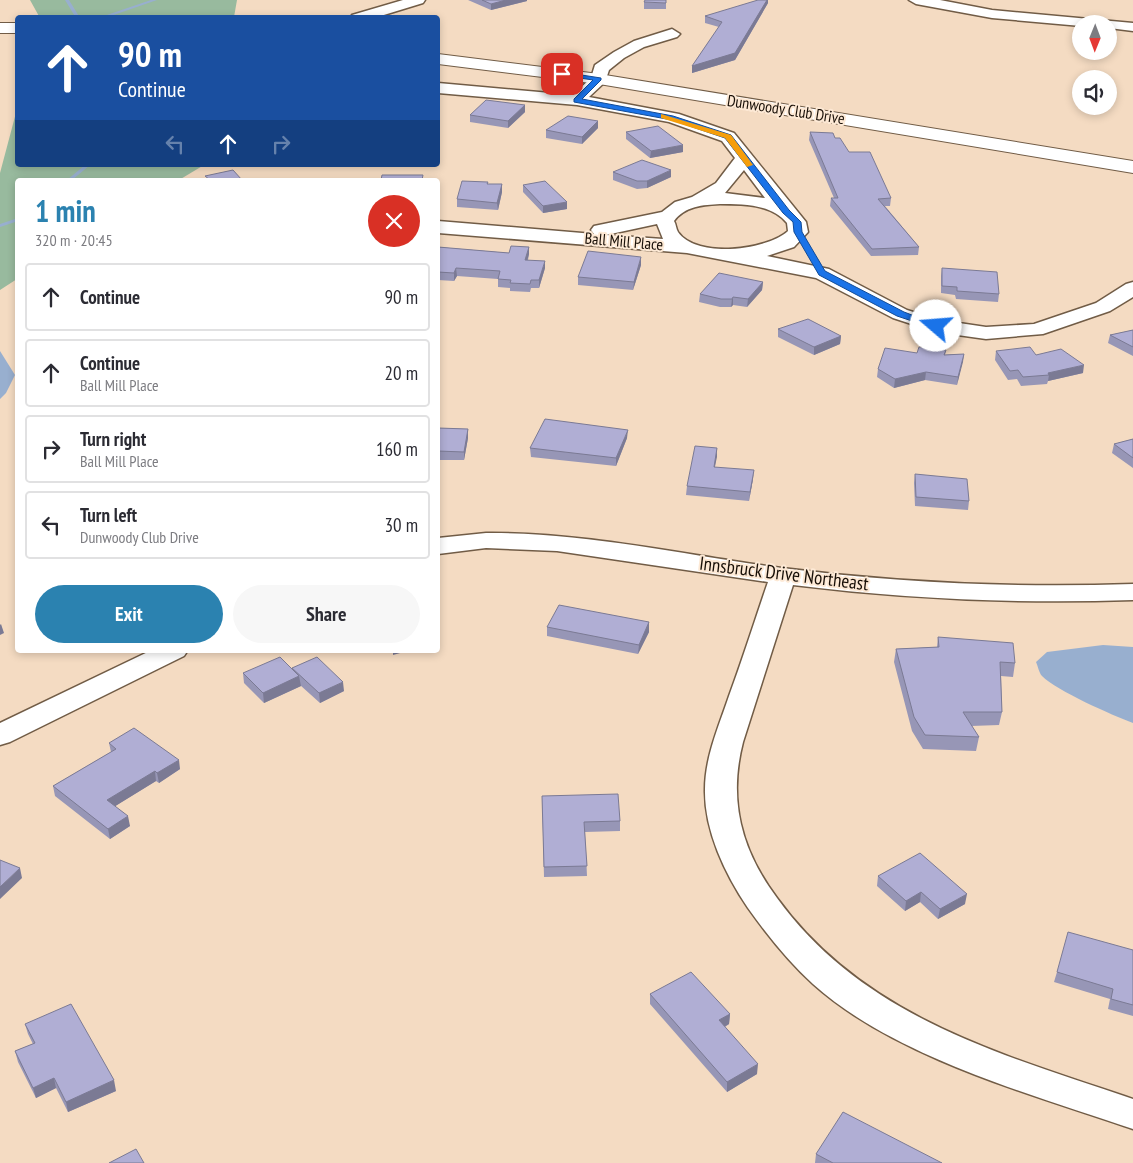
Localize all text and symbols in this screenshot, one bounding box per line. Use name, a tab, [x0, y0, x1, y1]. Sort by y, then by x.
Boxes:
north arrow	[1072, 15, 1118, 60]
map controls	[1072, 15, 1117, 115]
text: 90 m	[118, 31, 182, 77]
icon: ahead	[35, 35, 100, 100]
pin	[541, 53, 583, 95]
icon: arrive	[548, 60, 576, 88]
button: sound	[1072, 70, 1117, 115]
text: Continue	[118, 75, 186, 103]
street label: Dunwoody Club Drive	[726, 90, 846, 128]
icon: left	[161, 130, 189, 158]
icon: ahead	[214, 130, 242, 158]
icon: right	[267, 130, 295, 158]
text: 1 min	[35, 191, 96, 230]
button: close	[368, 195, 420, 247]
street label: Ball Mill Place	[584, 228, 664, 254]
text: 320 m · 20:45	[35, 230, 113, 250]
icon: ahead	[37, 283, 65, 311]
text: Continue	[80, 285, 140, 309]
text: 90 m	[385, 285, 418, 309]
position arrow	[909, 299, 961, 351]
text: Continue	[80, 351, 140, 375]
icon: ahead	[37, 359, 65, 387]
text: 20 m	[385, 361, 418, 385]
text: Ball Mill Place	[80, 375, 159, 395]
text: Turn right	[80, 427, 146, 451]
icon: right	[37, 435, 65, 463]
text: 160 m	[376, 437, 418, 461]
text: Ball Mill Place	[80, 451, 159, 471]
text: Turn left	[80, 503, 137, 527]
icon: left	[37, 511, 65, 539]
text: 30 m	[385, 513, 418, 537]
text: Dunwoody Club Drive	[80, 527, 199, 547]
street label: Innsbruck Drive Northeast	[698, 551, 871, 595]
button: Exit	[35, 585, 223, 643]
button: Share	[233, 585, 420, 643]

